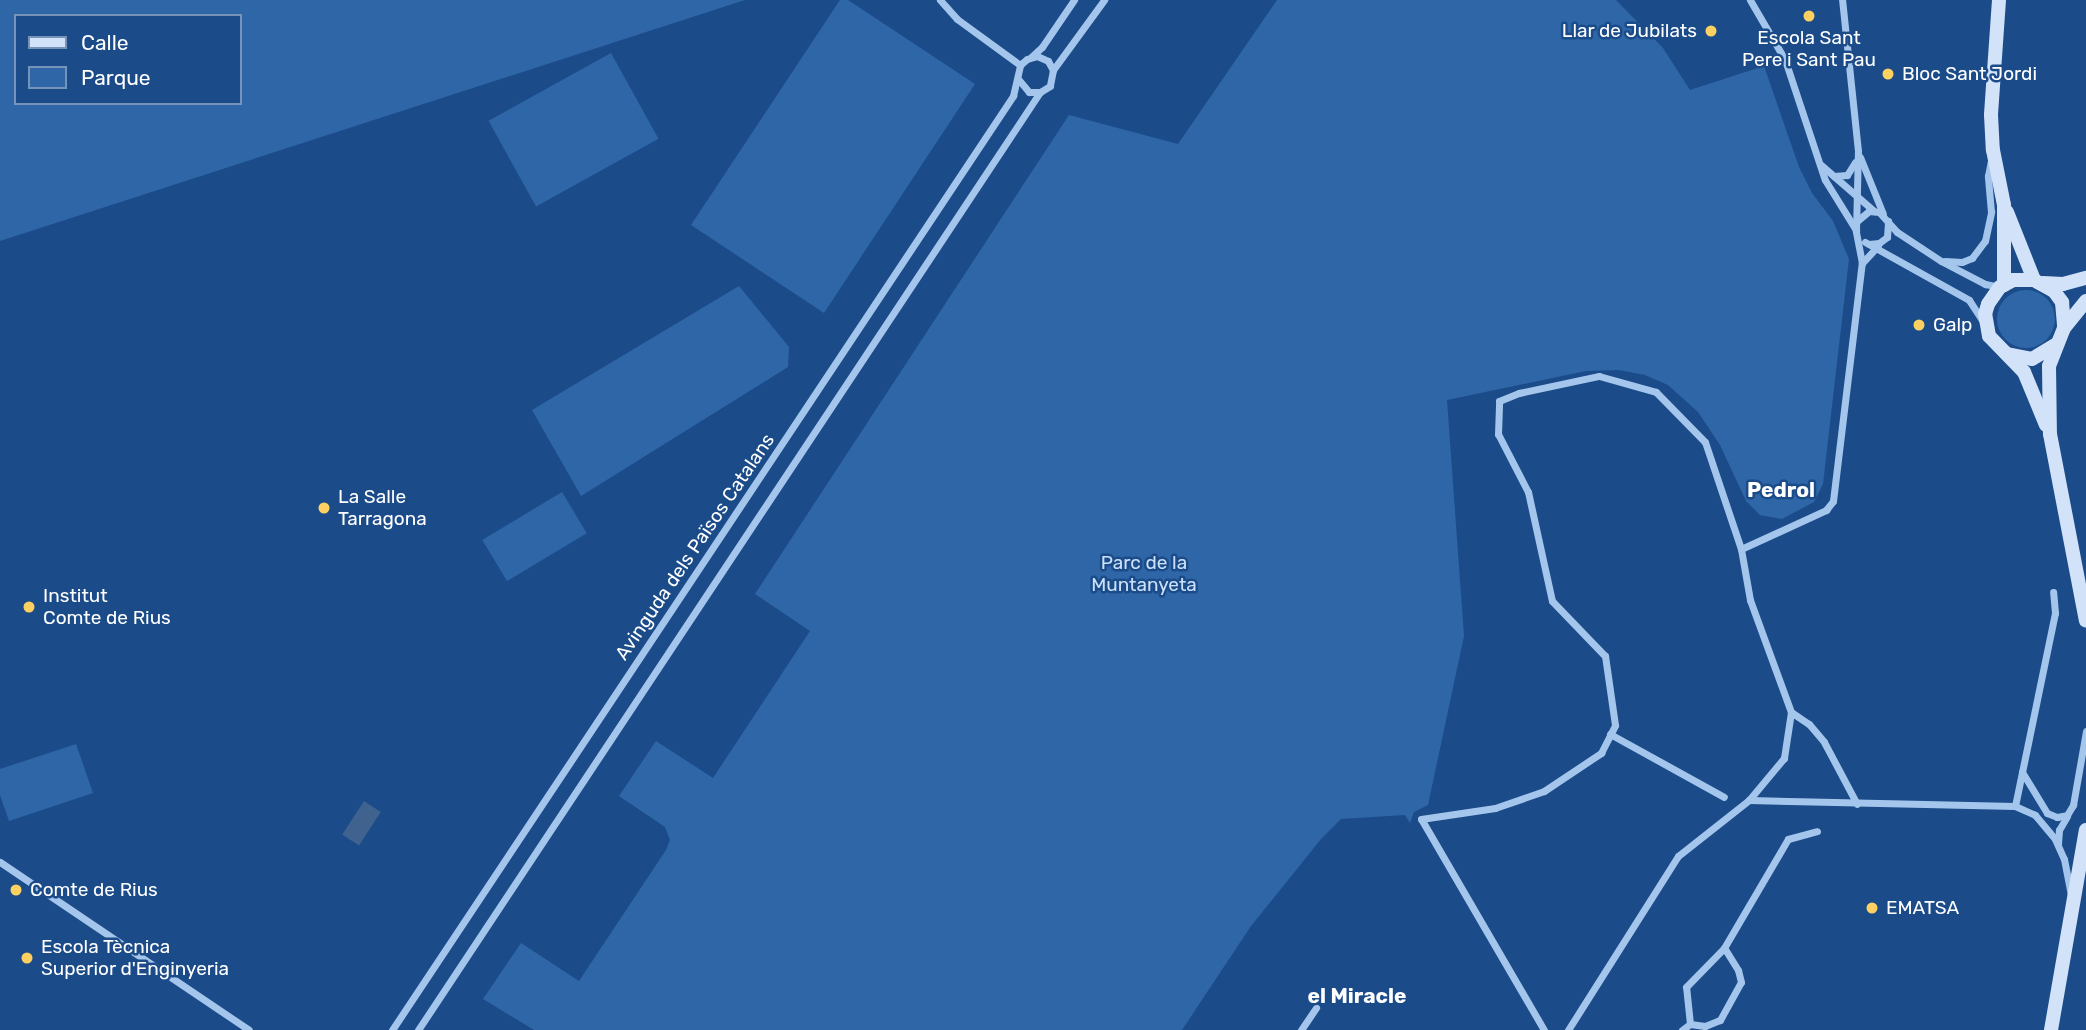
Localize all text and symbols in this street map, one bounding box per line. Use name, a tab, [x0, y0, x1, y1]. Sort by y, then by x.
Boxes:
marker: Escola Sant Pere i Sant Pau	[1801, 8, 1817, 24]
legend	[14, 14, 242, 105]
place label: Llar de Jubilats	[1561, 20, 1697, 42]
marker: Llar de Jubilats	[1703, 23, 1719, 39]
place label: Escola Sant Pere i Sant Pau	[1742, 27, 1876, 71]
text: Calle	[81, 30, 129, 55]
place label: Bloc Sant Jordi	[1902, 63, 2037, 85]
text: Parque	[81, 65, 151, 90]
marker: Bloc Sant Jordi	[1880, 66, 1896, 82]
place label: Galp	[1933, 314, 1972, 336]
marker: Galp	[1911, 317, 1927, 333]
street label: Avinguda dels Països Catalans	[611, 429, 779, 665]
district label: Pedrol	[1747, 477, 1815, 503]
place label: La Salle Tarragona	[338, 486, 427, 530]
marker: La Salle Tarragona	[316, 500, 332, 516]
park label: Parc de la Muntanyeta	[1091, 552, 1197, 596]
place label: Institut Comte de Rius	[43, 585, 171, 629]
marker: Institut Comte de Rius	[21, 599, 37, 615]
place label: Comte de Rius	[30, 879, 158, 901]
marker: Comte de Rius	[8, 882, 24, 898]
place label: EMATSA	[1886, 897, 1959, 919]
marker: EMATSA	[1864, 900, 1880, 916]
place label: Escola Tècnica Superior d'Enginyeria	[41, 936, 230, 980]
marker: Escola Tècnica Superior d'Enginyeria	[19, 950, 35, 966]
district label: el Miracle	[1308, 983, 1406, 1009]

